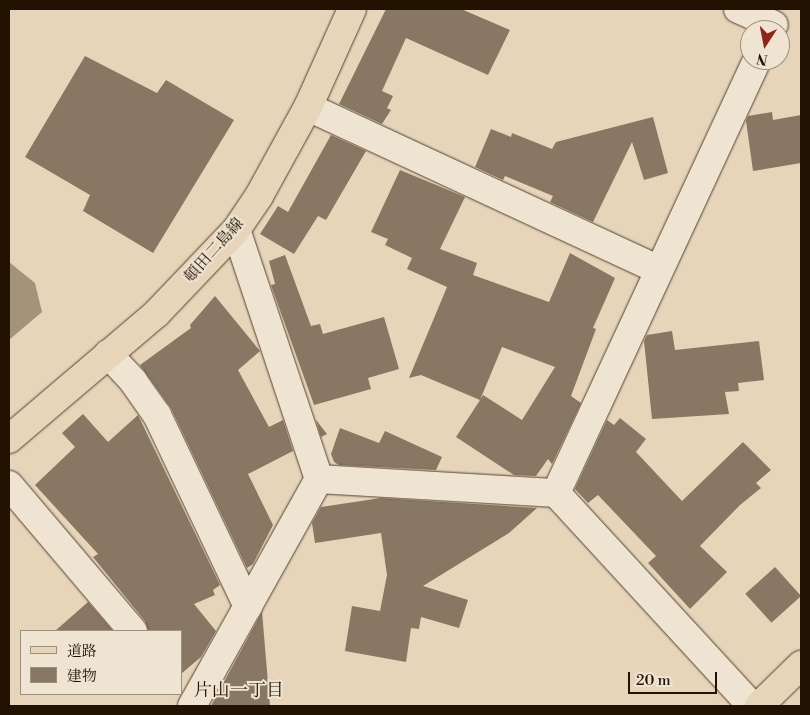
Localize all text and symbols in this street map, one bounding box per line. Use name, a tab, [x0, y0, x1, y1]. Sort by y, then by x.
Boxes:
north arrow	[740, 20, 790, 70]
text: N	[755, 49, 769, 69]
street label: 頓田二島線	[180, 214, 248, 286]
legend	[20, 630, 182, 695]
text: 道路	[67, 642, 97, 661]
scale bar	[630, 662, 719, 694]
text: 建物	[67, 667, 97, 686]
text: 20 m	[636, 671, 671, 690]
district label: 片山一丁目	[194, 680, 284, 702]

